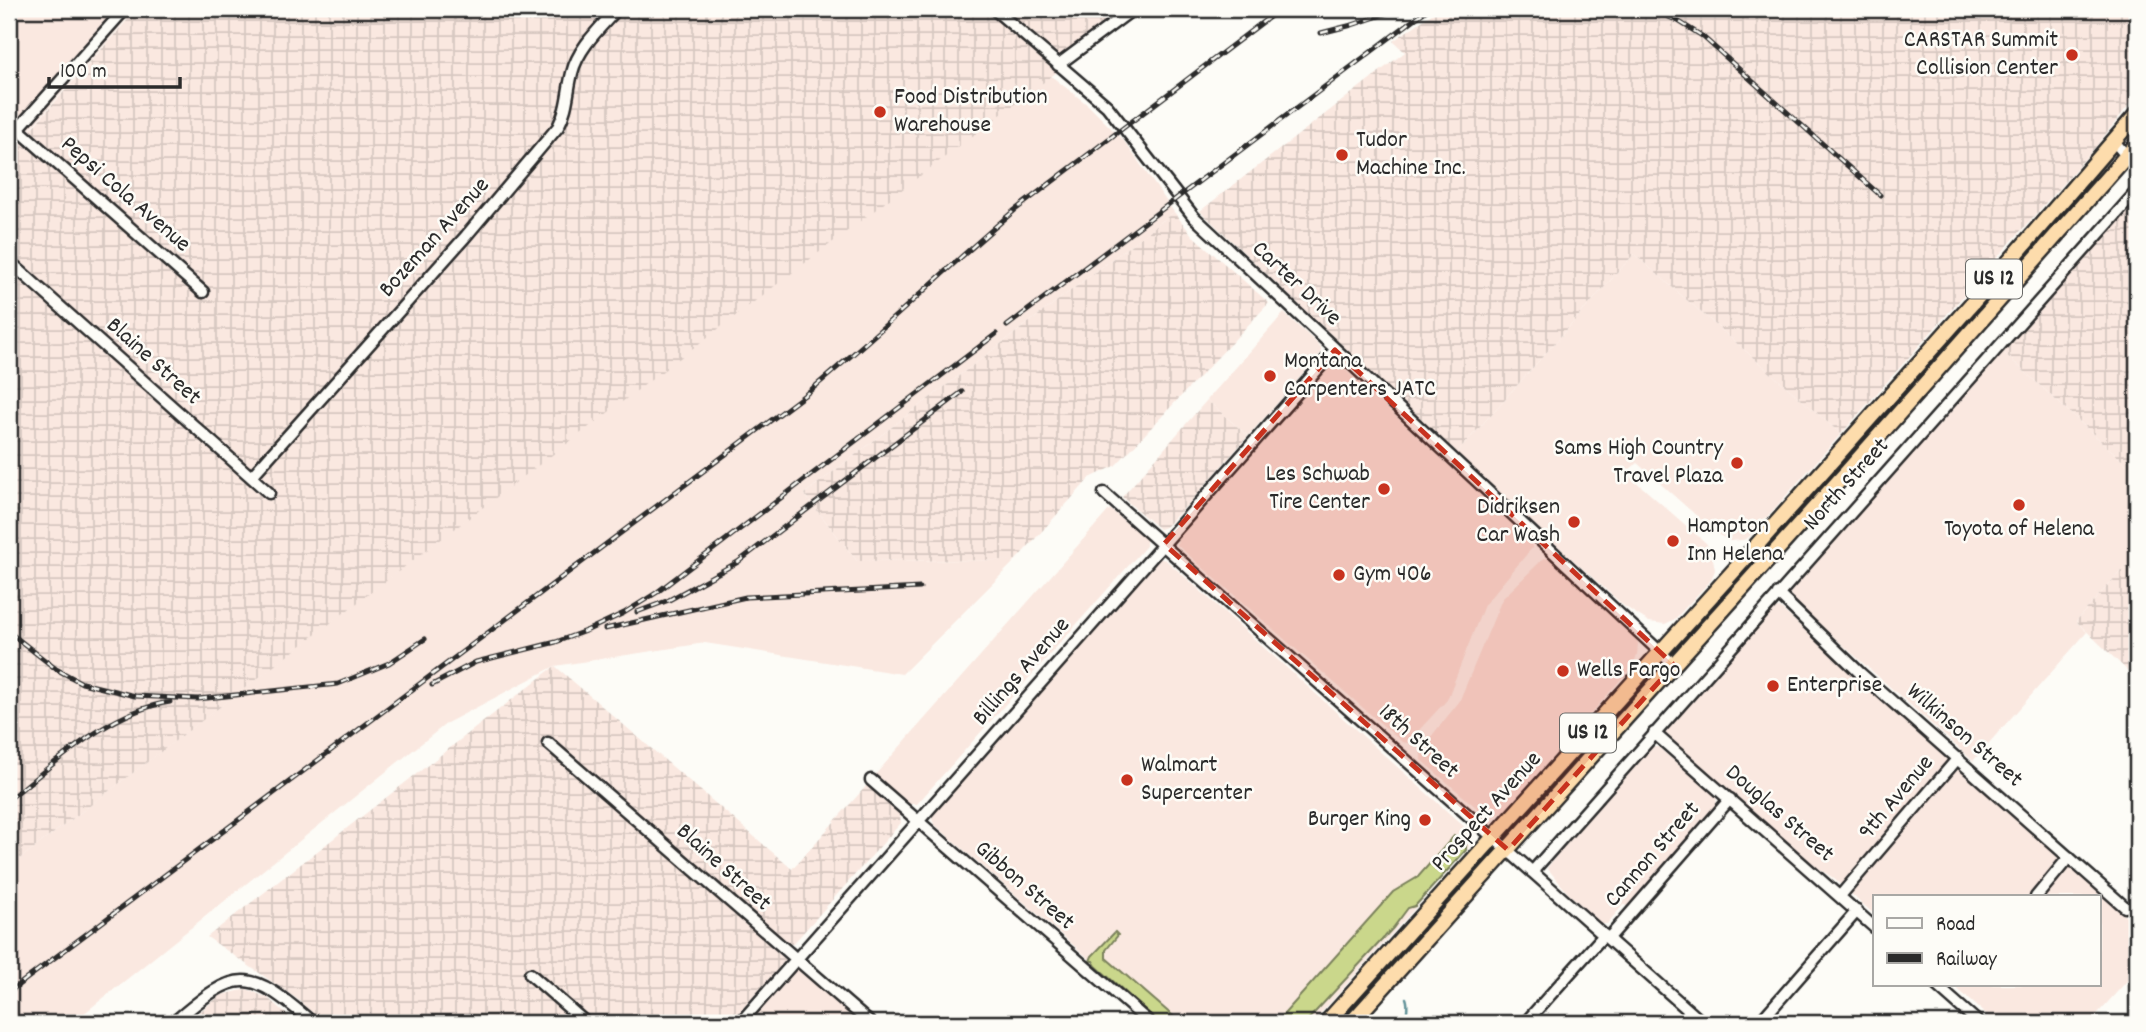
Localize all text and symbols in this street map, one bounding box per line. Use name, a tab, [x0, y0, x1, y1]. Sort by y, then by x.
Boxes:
place label: CARSTAR Summit Collision Center	[1904, 24, 2058, 86]
scale bar	[49, 46, 180, 90]
marker: CARSTAR Summit Collision Center	[2064, 47, 2080, 63]
text: 100 m	[60, 58, 107, 88]
place label: Food Distribution Warehouse	[894, 81, 1048, 143]
marker: Food Distribution Warehouse	[872, 104, 888, 120]
place label: Tudor Machine Inc.	[1356, 124, 1466, 186]
street label: Pepsi Cola Avenue	[52, 129, 198, 261]
marker: Tudor Machine Inc.	[1334, 147, 1350, 163]
street label: Bozeman Avenue	[372, 170, 498, 306]
street label: Carter Drive	[1243, 233, 1349, 335]
road number: US 12	[1966, 260, 2022, 298]
street label: Blaine Street	[98, 310, 208, 414]
place label: Montana Carpenters JATC	[1284, 345, 1436, 407]
marker: Montana Carpenters JATC	[1262, 368, 1278, 384]
street label: North Street	[1796, 431, 1898, 539]
place label: Sams High Country Travel Plaza	[1554, 432, 1724, 494]
marker: Sams High Country Travel Plaza	[1729, 455, 1745, 471]
place label: Les Schwab Tire Center	[1266, 458, 1370, 520]
marker: Les Schwab Tire Center	[1376, 481, 1392, 497]
place label: Didriksen Car Wash	[1476, 491, 1560, 553]
marker: Toyota of Helena	[2011, 497, 2027, 513]
place label: Hampton Inn Helena	[1687, 510, 1784, 572]
place label: Toyota of Helena	[1944, 513, 2095, 547]
marker: Didriksen Car Wash	[1566, 514, 1582, 530]
marker: Hampton Inn Helena	[1665, 533, 1681, 549]
place label: Gym 406	[1353, 558, 1432, 592]
marker: Gym 406	[1331, 567, 1347, 583]
street label: Billings Avenue	[965, 610, 1079, 734]
place label: Wells Fargo	[1577, 654, 1680, 688]
marker: Wells Fargo	[1555, 663, 1571, 679]
place label: Enterprise	[1787, 669, 1882, 703]
street label: Wilkinson Street	[1898, 676, 2030, 796]
marker: Enterprise	[1765, 678, 1781, 694]
street label: 18th Street	[1370, 696, 1466, 788]
road number: US 12	[1560, 713, 1616, 752]
street label: Prospect Avenue	[1424, 744, 1550, 880]
street label: 9th Avenue	[1851, 748, 1943, 848]
place label: Walmart Supercenter	[1141, 749, 1252, 811]
street label: Douglas Street	[1717, 757, 1841, 871]
marker: Walmart Supercenter	[1119, 772, 1135, 788]
street label: Cannon Street	[1597, 794, 1709, 916]
place label: Burger King	[1308, 803, 1411, 837]
marker: Burger King	[1417, 812, 1433, 828]
street label: Blaine Street	[668, 816, 778, 920]
street label: Gibbon Street	[966, 833, 1082, 939]
legend	[1873, 895, 2100, 986]
text: Road	[1936, 911, 1975, 941]
text: Railway	[1936, 946, 1997, 976]

